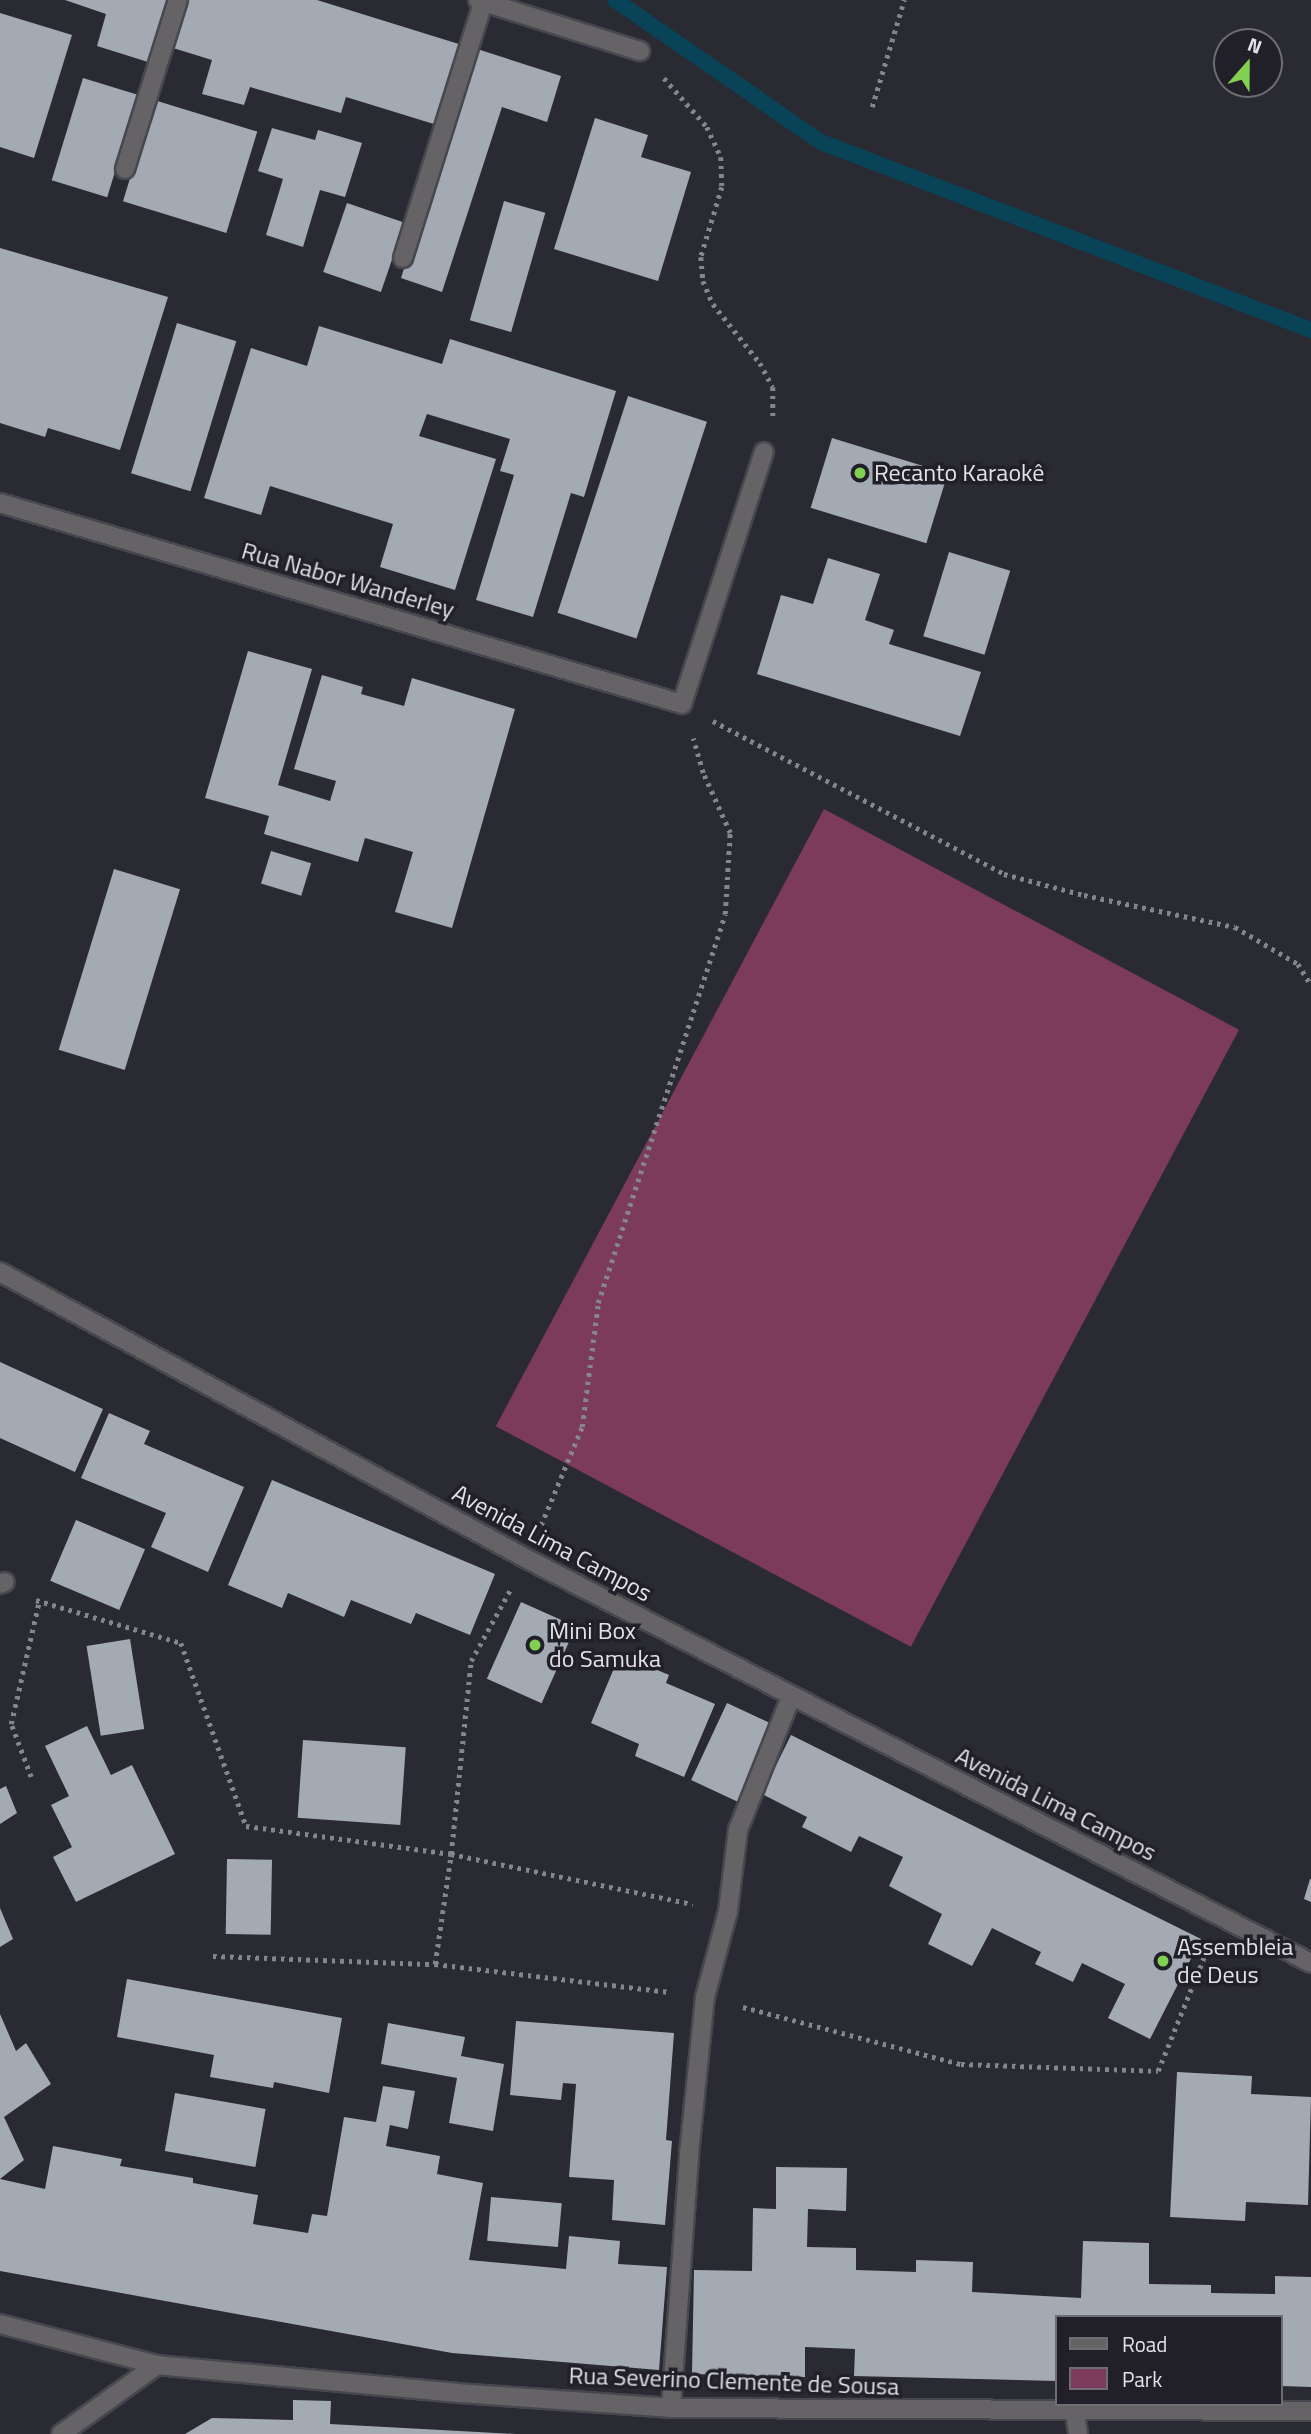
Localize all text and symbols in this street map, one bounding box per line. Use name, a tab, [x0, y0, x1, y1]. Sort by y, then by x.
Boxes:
north arrow	[1213, 28, 1283, 98]
text: N	[1244, 29, 1266, 61]
place label: Recanto Karaokê	[874, 459, 1044, 487]
marker: Recanto Karaokê	[852, 465, 868, 481]
street label: Rua Nabor Wanderley	[238, 536, 458, 624]
street label: Avenida Lima Campos	[448, 1478, 656, 1608]
place label: Mini Box do Samuka	[549, 1617, 661, 1673]
marker: Mini Box do Samuka	[527, 1637, 543, 1653]
street label: Avenida Lima Campos	[951, 1741, 1161, 1867]
place label: Assembleia de Deus	[1177, 1933, 1293, 1989]
marker: Assembleia de Deus	[1155, 1953, 1171, 1969]
legend	[1056, 2315, 1283, 2406]
text: Road	[1122, 2328, 1167, 2360]
street label: Rua Severino Clemente de Sousa	[568, 2361, 900, 2401]
text: Park	[1122, 2363, 1162, 2395]

